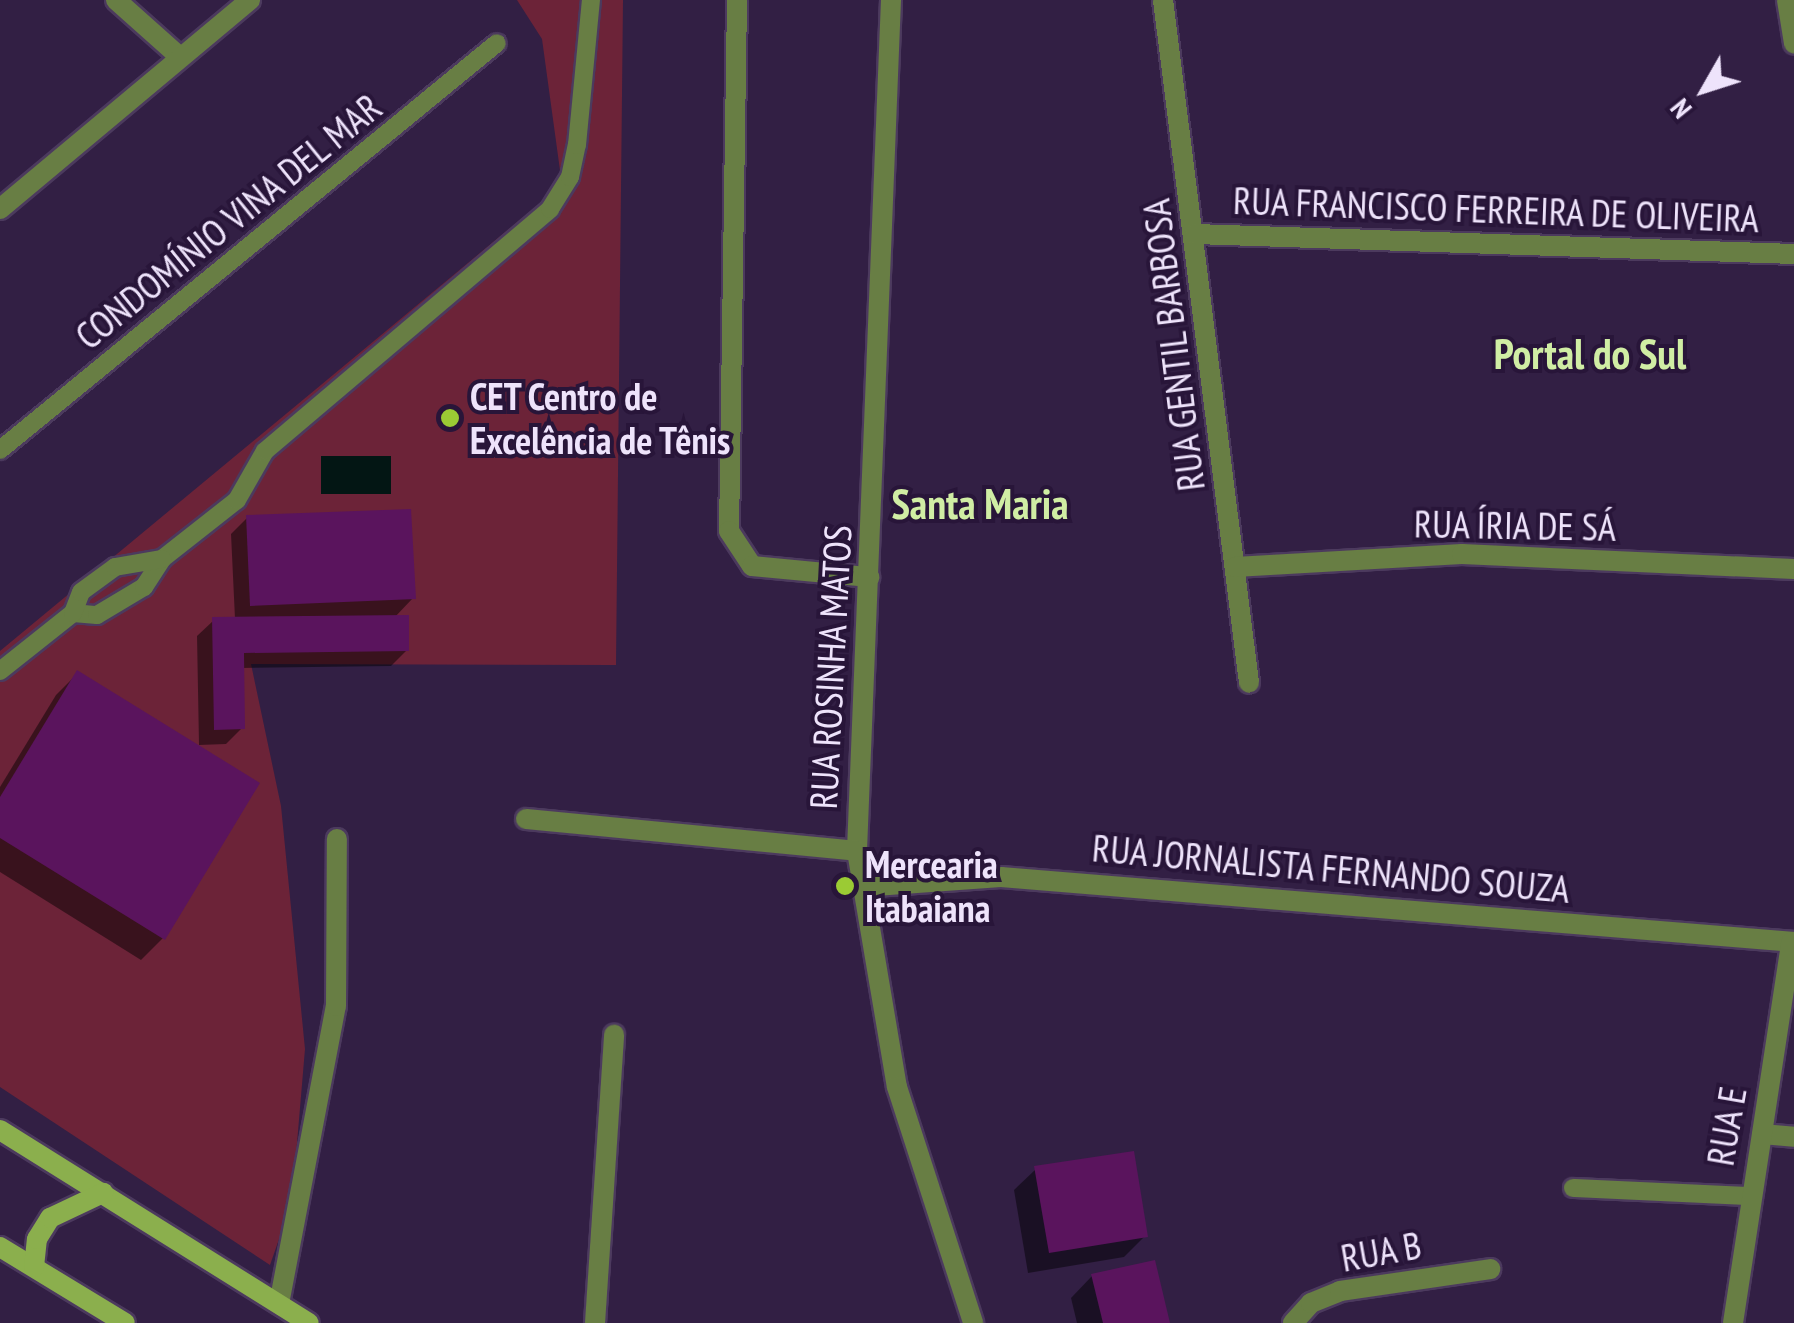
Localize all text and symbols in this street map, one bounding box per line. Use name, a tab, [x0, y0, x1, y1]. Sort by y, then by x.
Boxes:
north arrow	[1654, 40, 1754, 140]
street label: CONDOMÍNIO VINA DEL MAR	[65, 83, 391, 359]
text: N	[1661, 92, 1699, 127]
street label: RUA FRANCISCO FERREIRA DE OLIVEIRA	[1231, 177, 1761, 241]
street label: RUA GENTIL BARBOSA	[1132, 195, 1214, 495]
district label: Portal do Sul	[1494, 329, 1686, 379]
place label: CET Centro de Excelência de Tênis	[470, 373, 731, 462]
marker: CET Centro de Excelência de Tênis	[439, 407, 461, 429]
district label: Santa Maria	[891, 479, 1069, 529]
street label: RUA ÍRIA DE SÁ	[1412, 500, 1618, 550]
street label: RUA ROSINHA MATOS	[800, 523, 860, 811]
street label: RUA JORNALISTA FERNANDO SOUZA	[1089, 824, 1573, 912]
place label: Mercearia Itabaiana	[865, 841, 998, 931]
marker: Mercearia Itabaiana	[834, 875, 856, 897]
street label: RUA E	[1697, 1082, 1755, 1170]
street label: RUA B	[1337, 1221, 1425, 1281]

